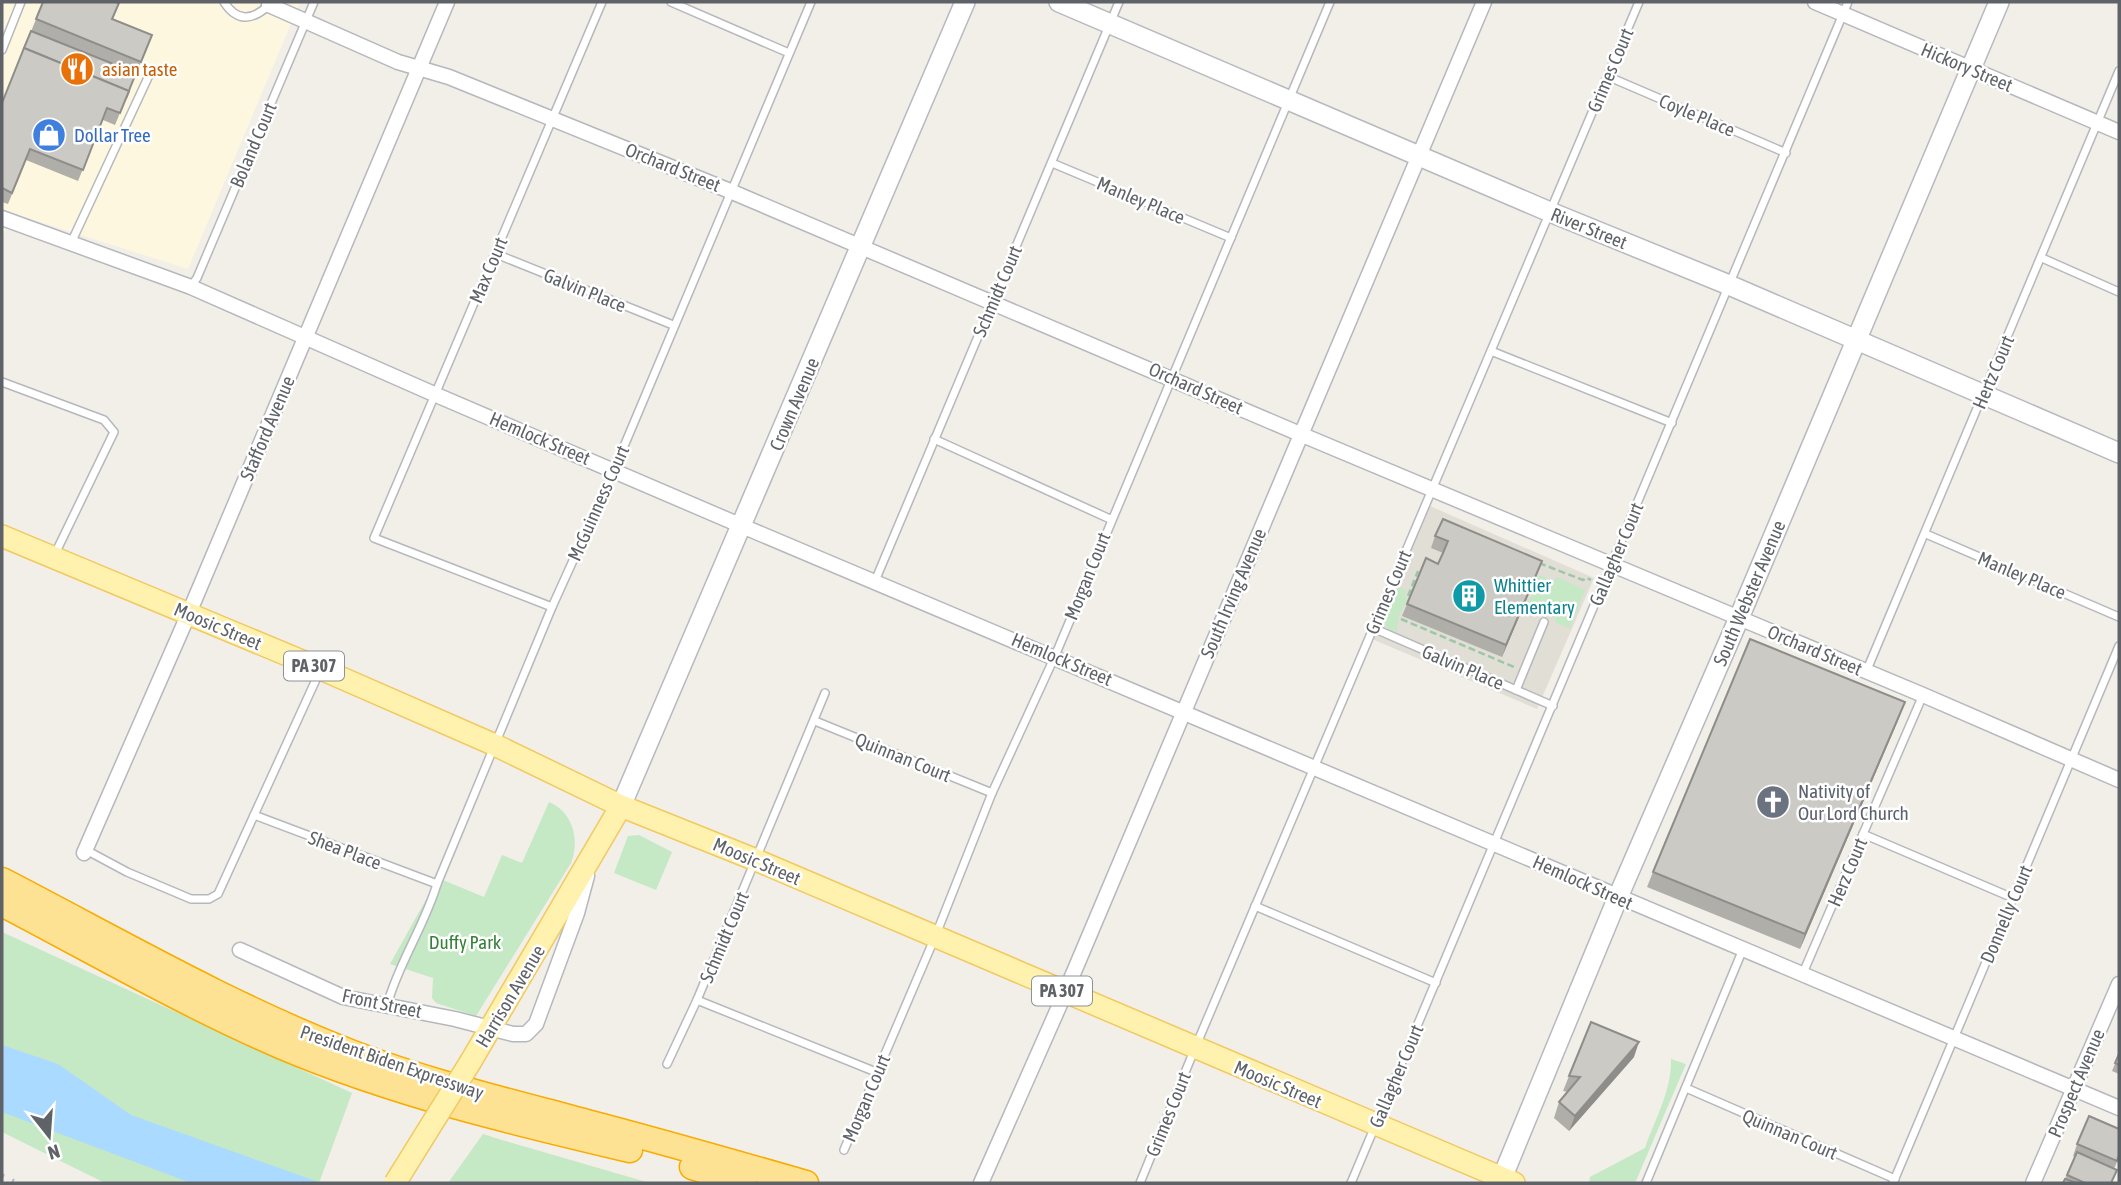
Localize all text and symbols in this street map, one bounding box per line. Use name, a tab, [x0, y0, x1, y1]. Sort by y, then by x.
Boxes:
street label: Grimes Court	[1582, 25, 1638, 115]
street label: Hickory Street	[1918, 38, 2016, 96]
restaurant icon: asian taste	[58, 50, 96, 88]
place label: asian taste	[102, 58, 178, 80]
street label: Coyle Place	[1656, 89, 1738, 141]
street label: Boland Court	[225, 99, 281, 191]
shop icon: Dollar Tree	[30, 116, 68, 154]
place label: Dollar Tree	[74, 124, 151, 146]
street label: Orchard Street	[622, 138, 724, 196]
street label: Manley Place	[1094, 172, 1188, 228]
street label: River Street	[1548, 203, 1630, 253]
street label: Max Court	[464, 234, 512, 306]
street label: Schmidt Court	[968, 242, 1026, 340]
street label: Galvin Place	[541, 264, 629, 316]
street label: Hertz Court	[1968, 332, 2018, 412]
street label: Crown Avenue	[765, 354, 823, 454]
street label: Orchard Street	[1146, 357, 1246, 419]
street label: Stafford Avenue	[235, 372, 299, 484]
street label: Hemlock Street	[487, 407, 593, 469]
street label: McGuinness Court	[563, 442, 633, 564]
street label: Gallagher Court	[1584, 499, 1648, 609]
street label: South Webster Avenue	[1708, 517, 1790, 669]
street label: South Irving Avenue	[1196, 525, 1270, 661]
street label: Morgan Court	[1059, 529, 1115, 623]
street label: Grimes Court	[1360, 547, 1416, 637]
street label: Manley Place	[1975, 547, 2069, 603]
place label: Whittier Elementary	[1494, 574, 1575, 618]
building icon: Whittier Elementary	[1450, 577, 1488, 615]
street label: Moosic Street	[171, 598, 265, 654]
street label: Orchard Street	[1764, 620, 1866, 680]
street label: Hemlock Street	[1009, 628, 1115, 690]
street label: Galvin Place	[1419, 640, 1507, 694]
road number: PA 307	[284, 652, 344, 680]
street label: Quinnan Court	[852, 728, 954, 786]
place label: Nativity of Our Lord Church	[1798, 780, 1909, 824]
church icon: Nativity of Our Lord Church	[1754, 783, 1792, 821]
street label: Shea Place	[306, 826, 384, 874]
street label: Moosic Street	[710, 833, 804, 889]
street label: Herz Court	[1823, 834, 1871, 910]
street label: Hemlock Street	[1530, 850, 1636, 914]
street label: Donnelly Court	[1975, 862, 2037, 966]
street label: Schmidt Court	[695, 888, 753, 986]
park label: Duffy Park	[429, 931, 502, 953]
street label: Harrison Avenue	[471, 941, 549, 1051]
road number: PA 307	[1032, 976, 1092, 1006]
street label: Front Street	[340, 984, 424, 1022]
street label: President Biden Expressway	[297, 1020, 487, 1104]
street label: Gallagher Court	[1364, 1021, 1428, 1131]
street label: Prospect Avenue	[2043, 1025, 2109, 1141]
street label: Morgan Court	[838, 1051, 894, 1145]
street label: Moosic Street	[1231, 1056, 1325, 1112]
street label: Grimes Court	[1141, 1069, 1195, 1159]
north arrow	[14, 1101, 84, 1171]
street label: Quinnan Court	[1739, 1104, 1841, 1164]
text: N	[45, 1140, 63, 1164]

